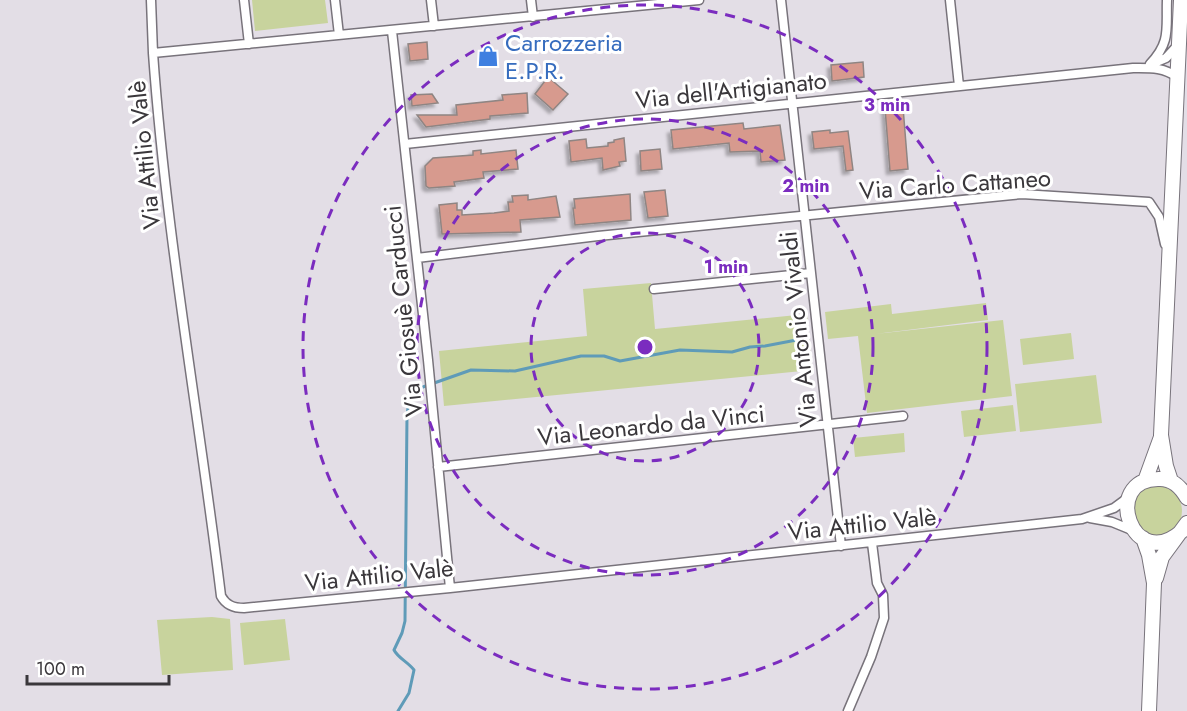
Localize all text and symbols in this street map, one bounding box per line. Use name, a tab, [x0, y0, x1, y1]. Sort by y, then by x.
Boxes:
place label: Carrozzeria E.P.R.	[505, 25, 623, 88]
shop icon: Carrozzeria E.P.R.	[476, 44, 500, 68]
street label: Via dell'Artigianato	[634, 63, 828, 117]
street label: Via Attilio Valè	[119, 79, 169, 231]
text: 3 min	[864, 92, 910, 118]
street label: Via Carlo Cattaneo	[858, 160, 1052, 208]
text: 2 min	[782, 173, 830, 199]
street label: Via Giosuè Carducci	[375, 204, 431, 418]
street label: Via Antonio Vivaldi	[770, 229, 826, 429]
text: 1 min	[704, 254, 748, 280]
centre of rings	[635, 337, 655, 357]
street label: Via Leonardo da Vinci	[536, 396, 766, 454]
street label: Via Attilio Valè	[786, 499, 938, 549]
street label: Via Attilio Valè	[303, 550, 455, 600]
scale bar	[27, 648, 170, 686]
text: 100 m	[36, 656, 85, 682]

